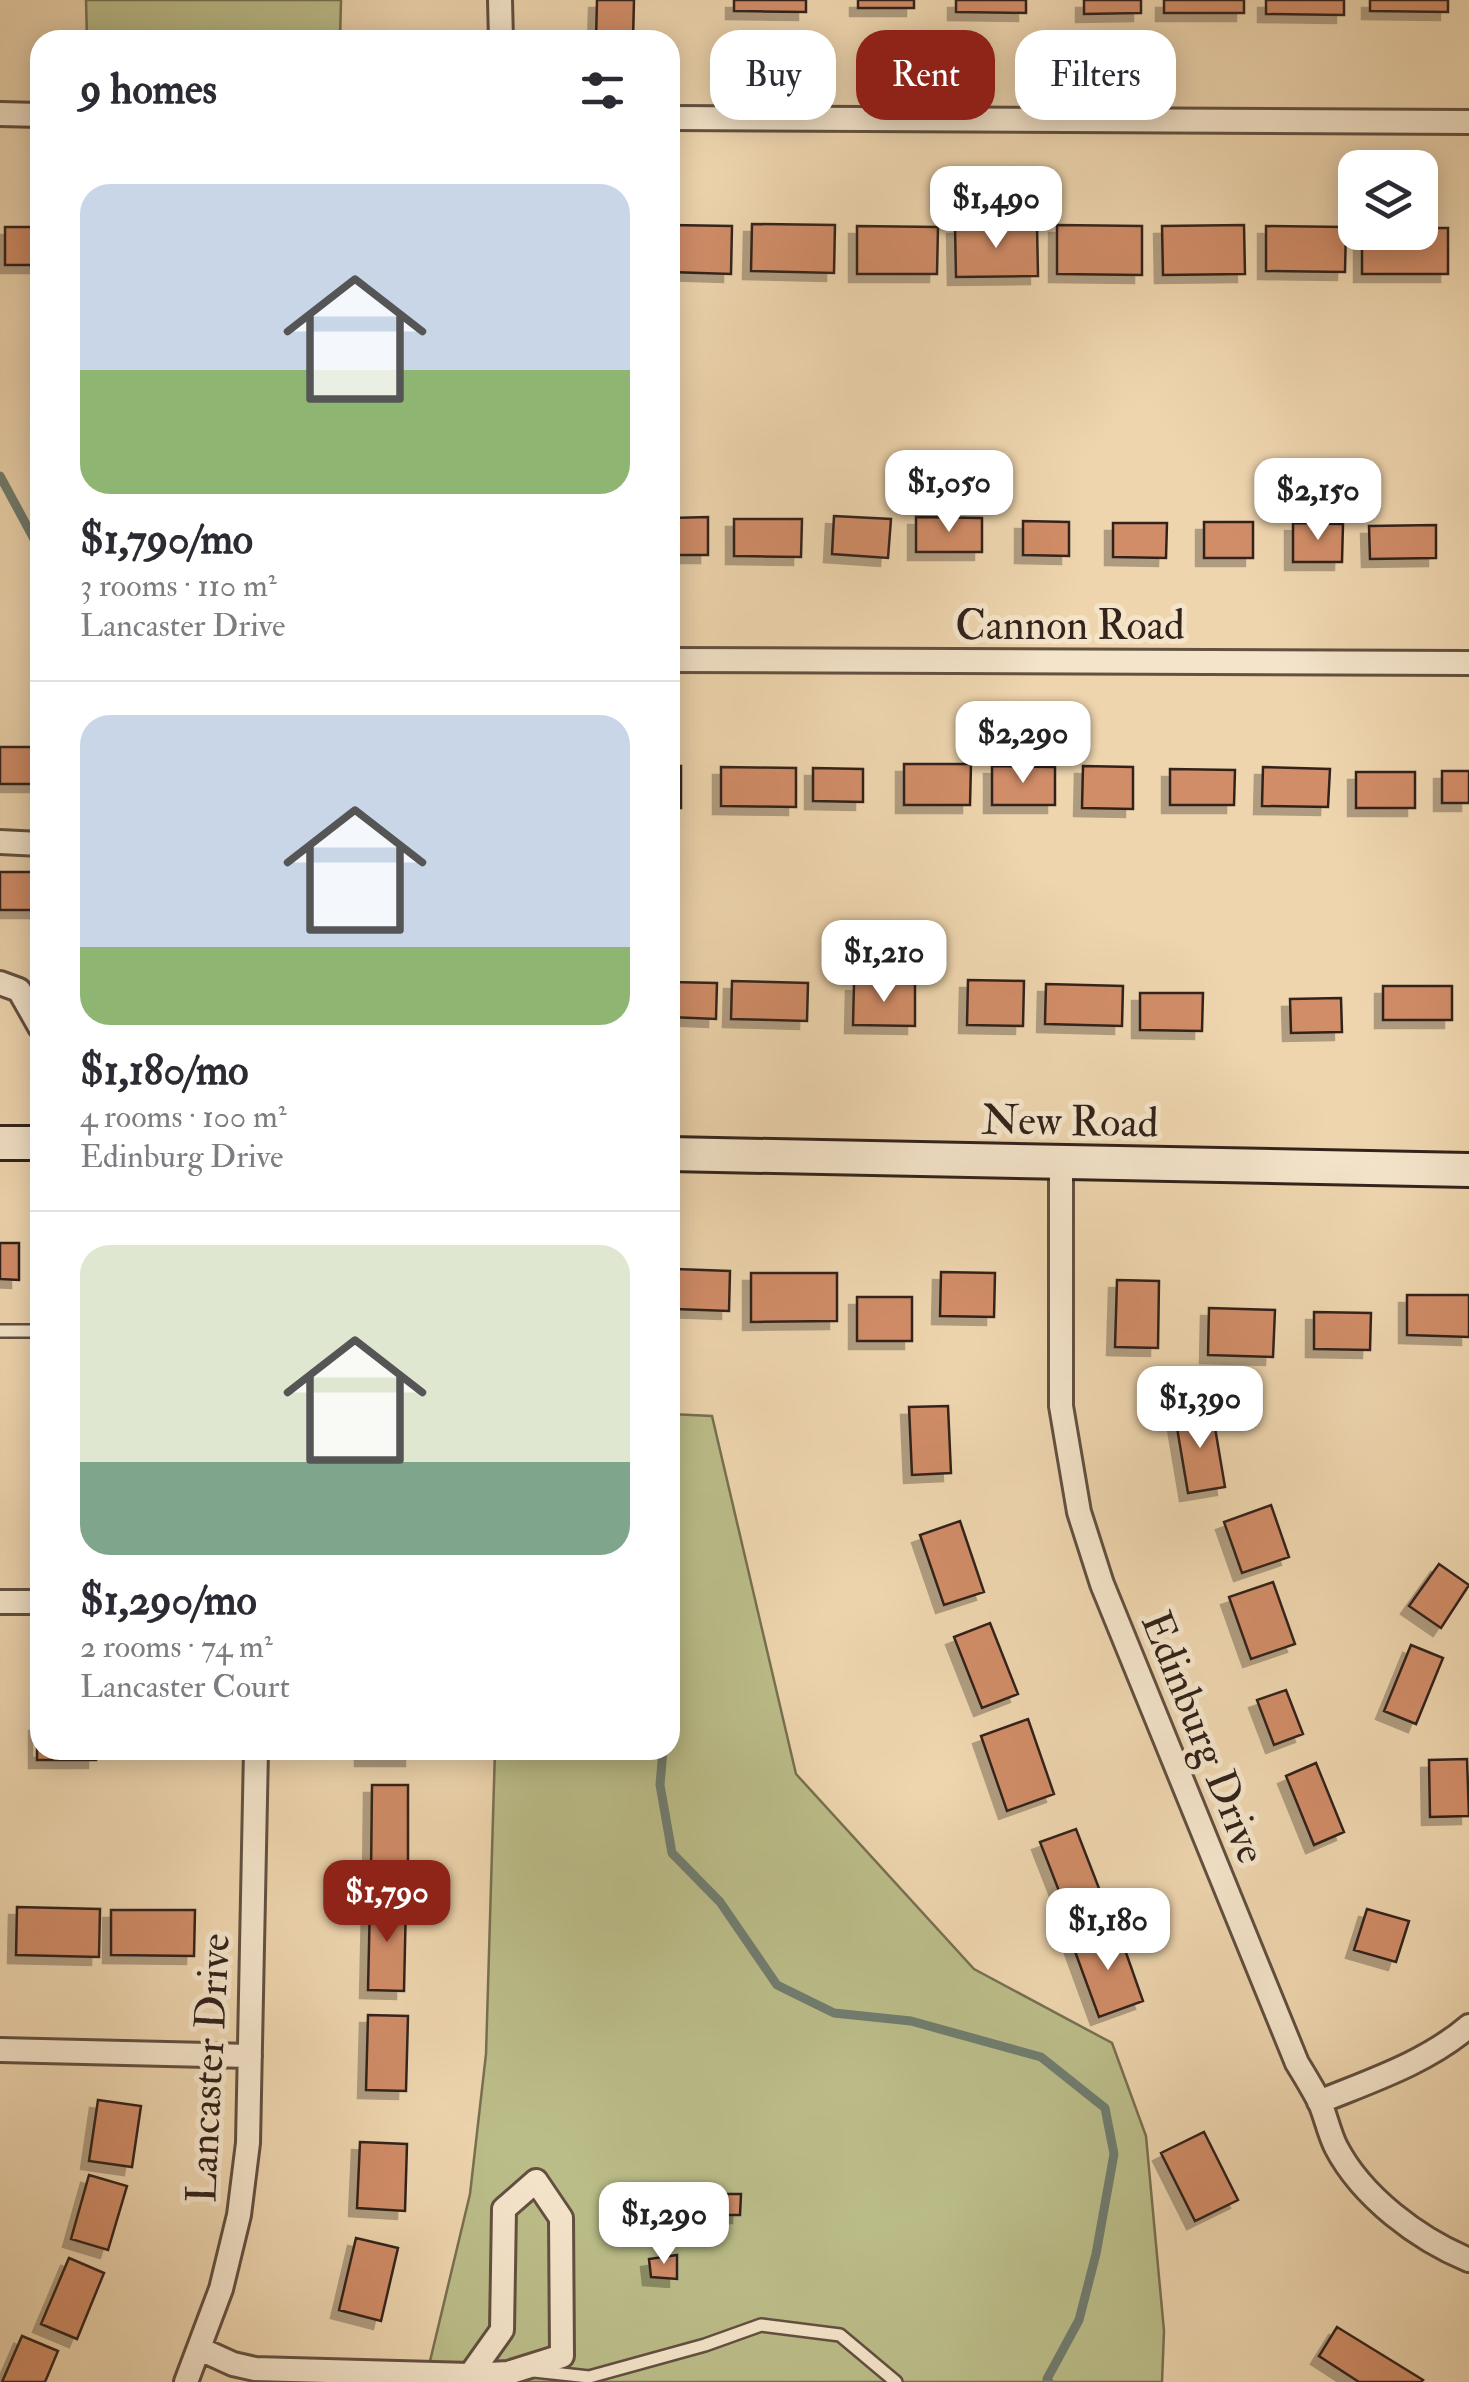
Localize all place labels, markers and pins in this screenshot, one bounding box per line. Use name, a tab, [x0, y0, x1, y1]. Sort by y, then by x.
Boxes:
pin: $1,490	[915, 166, 1077, 251]
pin: $1,050	[868, 450, 1030, 535]
pin: $2,150	[1237, 458, 1399, 543]
pin: $2,290	[942, 701, 1104, 786]
pin: $1,210	[803, 920, 965, 1005]
pin: $1,390	[1119, 1366, 1281, 1451]
pin: $1,790	[306, 1860, 468, 1945]
pin: $1,180	[1027, 1888, 1189, 1973]
pin: $1,290	[583, 2182, 745, 2267]

